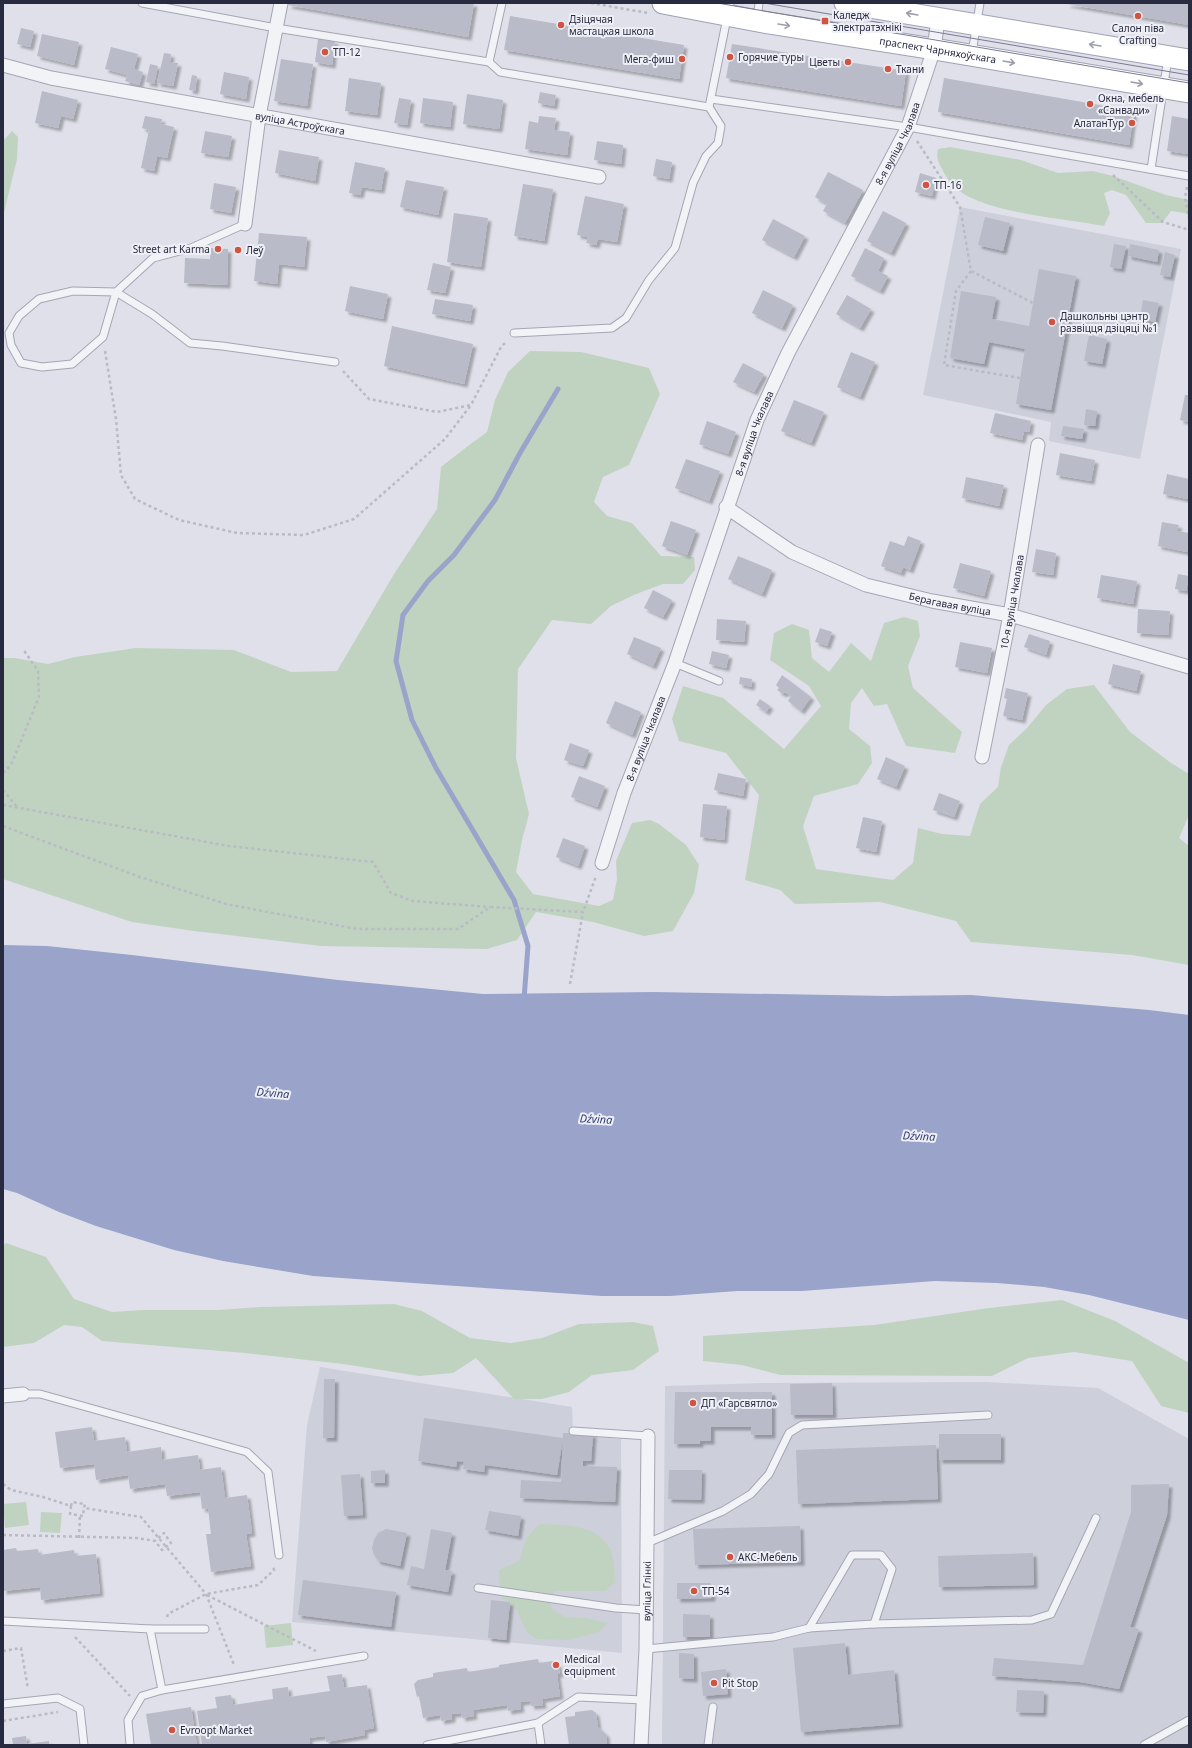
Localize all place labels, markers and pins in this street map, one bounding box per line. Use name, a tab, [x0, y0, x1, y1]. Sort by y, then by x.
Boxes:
place label: Каледж электратэхнікі	[833, 8, 902, 34]
marker: Салон піва Crafting	[1133, 11, 1143, 21]
place label: Дзіцячая мастацкая школа	[569, 12, 654, 38]
marker: Каледж электратэхнікі	[820, 16, 830, 26]
marker: Дзіцячая мастацкая школа	[556, 20, 566, 30]
place label: Салон піва Crafting	[1112, 21, 1164, 47]
place label: ТП-12	[333, 45, 361, 59]
marker: ТП-12	[320, 47, 330, 57]
place label: Горячие туры	[738, 50, 804, 64]
place label: Мега-фиш	[624, 52, 674, 66]
marker: Горячие туры	[725, 52, 735, 62]
marker: Мега-фиш	[677, 54, 687, 64]
place label: Цветы	[809, 55, 840, 69]
marker: Цветы	[843, 57, 853, 67]
place label: Ткани	[896, 62, 924, 76]
marker: Ткани	[883, 64, 893, 74]
place label: Окна, мебель «Санвади»	[1098, 91, 1164, 117]
marker: Окна, мебель «Санвади»	[1085, 99, 1095, 109]
place label: АлатанТур	[1074, 116, 1124, 130]
marker: АлатанТур	[1127, 118, 1137, 128]
place label: ТП-16	[934, 178, 962, 192]
marker: ТП-16	[921, 180, 931, 190]
place label: Street art Karma	[133, 242, 210, 256]
place label: Леў	[246, 243, 264, 257]
marker: Street art Karma	[213, 244, 223, 254]
marker: Леў	[233, 245, 243, 255]
place label: Дашкольны цэнтр развіцця дзіцяці №1	[1060, 309, 1158, 335]
marker: Дашкольны цэнтр развіцця дзіцяці №1	[1047, 317, 1057, 327]
place label: ДП «Гарсвятло»	[701, 1396, 777, 1410]
marker: ДП «Гарсвятло»	[688, 1398, 698, 1408]
place label: АКС-Мебель	[738, 1550, 797, 1564]
marker: АКС-Мебель	[725, 1552, 735, 1562]
place label: ТП-54	[702, 1584, 730, 1598]
marker: ТП-54	[689, 1586, 699, 1596]
place label: Medical equipment	[564, 1652, 616, 1678]
marker: Medical equipment	[551, 1660, 561, 1670]
place label: Pit Stop	[722, 1676, 758, 1690]
marker: Pit Stop	[709, 1678, 719, 1688]
place label: Evroopt Market	[180, 1723, 253, 1737]
marker: Evroopt Market	[167, 1725, 177, 1735]

